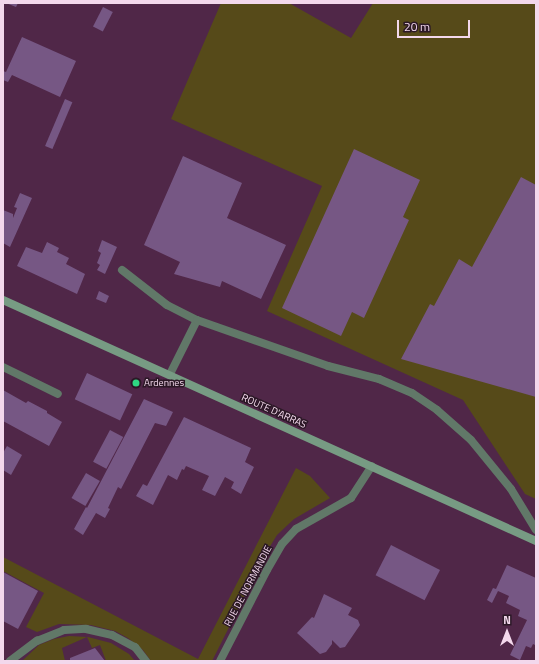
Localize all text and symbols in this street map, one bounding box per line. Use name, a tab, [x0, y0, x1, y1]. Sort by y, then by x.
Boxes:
scale bar	[399, 12, 472, 38]
text: 20 m	[404, 17, 430, 36]
place label: Ardennes	[144, 377, 184, 389]
marker: Ardennes	[131, 378, 141, 388]
street label: ROUTE D'ARRAS	[240, 391, 308, 431]
street label: RUE DE NORMANDIE	[222, 544, 274, 628]
north arrow	[487, 612, 527, 652]
text: N	[503, 612, 511, 628]

